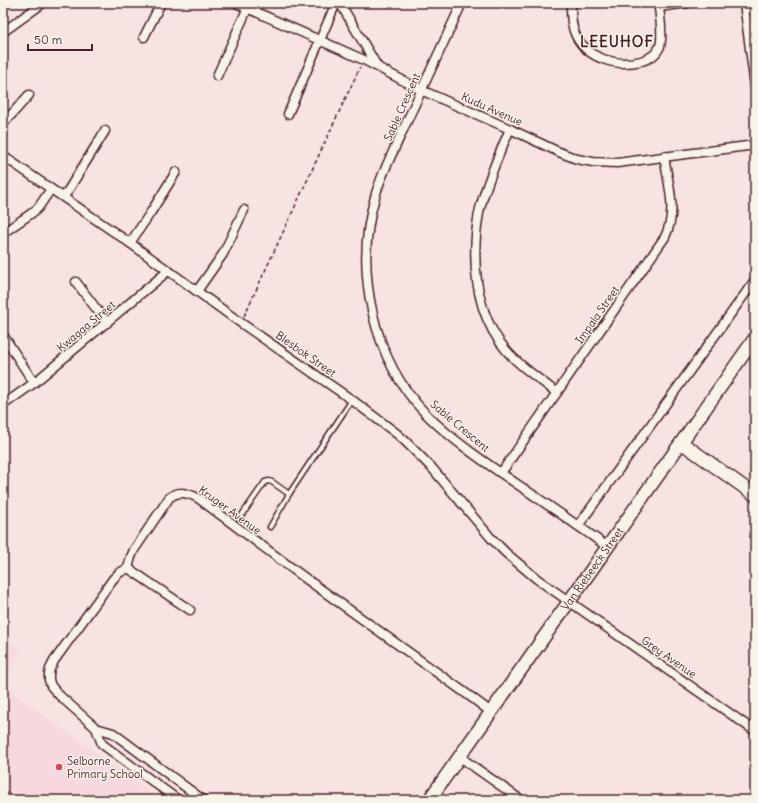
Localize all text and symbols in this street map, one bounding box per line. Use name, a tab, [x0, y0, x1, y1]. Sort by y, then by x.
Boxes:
scale bar	[28, 26, 92, 52]
text: 50 m	[34, 32, 63, 47]
district label: LEEUHOF	[580, 32, 654, 51]
street label: Sable Crescent	[381, 71, 423, 143]
street label: Kudu Avenue	[459, 89, 525, 129]
street label: Impala Street	[572, 283, 622, 347]
street label: Kwagga Street	[54, 297, 118, 354]
street label: Blesbok Street	[273, 328, 339, 380]
street label: Sable Crescent	[428, 397, 493, 455]
street label: Kruger Avenue	[196, 483, 264, 537]
street label: Van Riebeeck Street	[558, 524, 626, 613]
street label: Grey Avenue	[639, 633, 699, 681]
place label: Selborne Primary School	[67, 754, 143, 781]
marker: Selborne Primary School	[54, 762, 64, 772]

